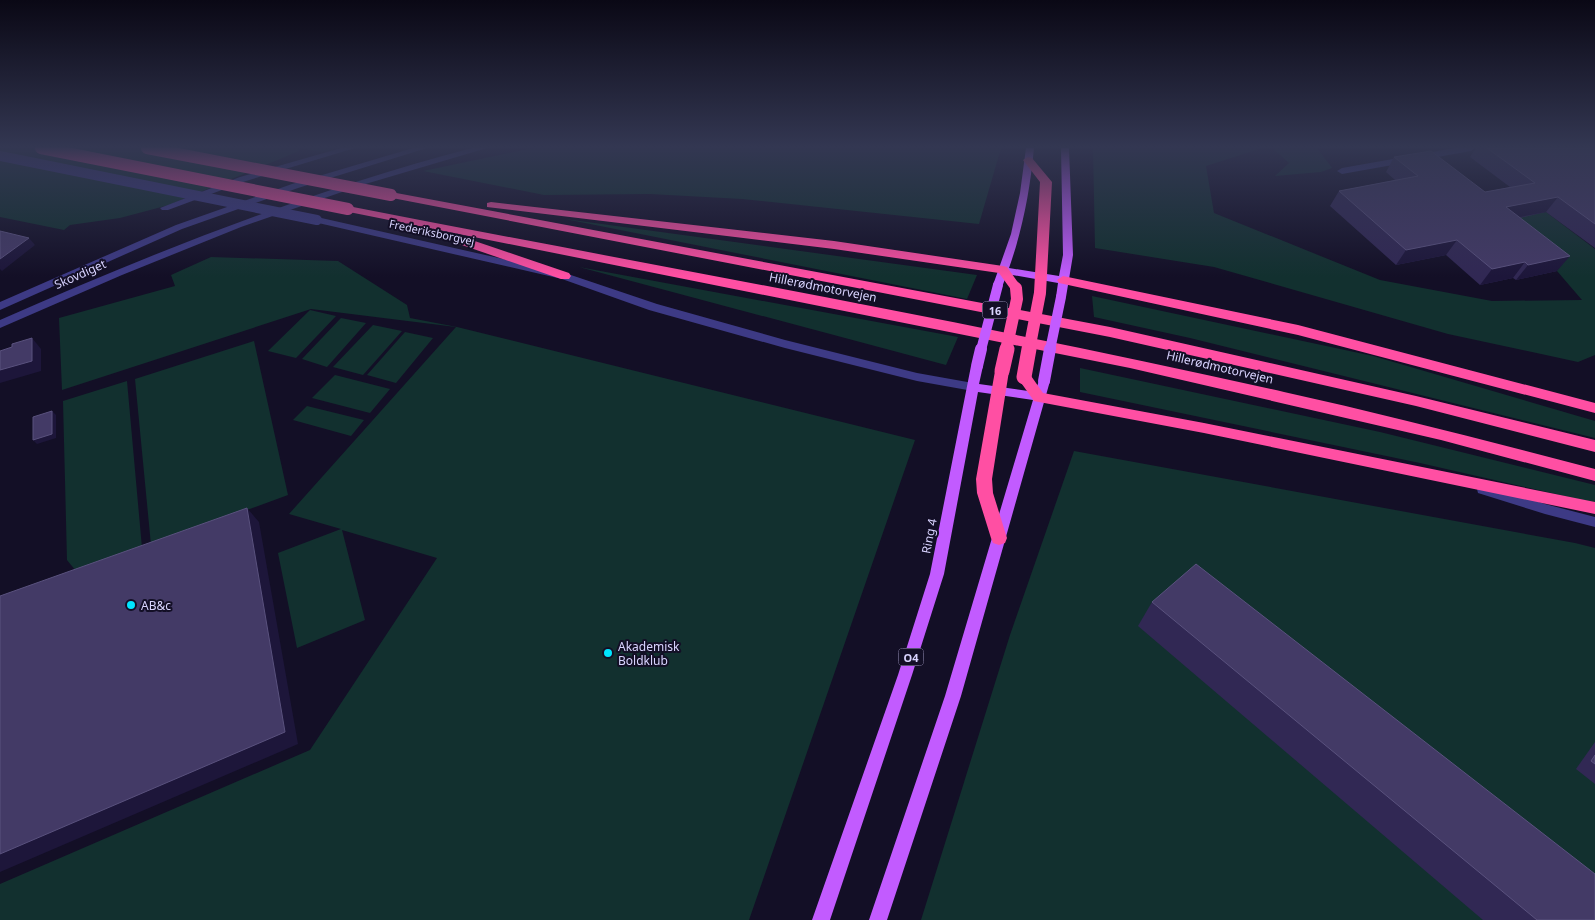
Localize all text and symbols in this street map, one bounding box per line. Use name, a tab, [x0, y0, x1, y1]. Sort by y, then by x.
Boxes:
street label: Frederiksborgvej	[388, 216, 476, 248]
street label: Skovdiget	[51, 255, 109, 293]
street label: Hillerødmotorvejen	[768, 268, 878, 306]
road number: 16	[982, 302, 1008, 318]
street label: Hillerødmotorvejen	[1165, 346, 1275, 388]
street label: Ring 4	[917, 517, 941, 555]
place label: AB&c	[141, 597, 171, 614]
marker: AB&c	[125, 599, 137, 611]
place label: Akademisk Boldklub	[618, 638, 680, 669]
marker: Akademisk Boldklub	[602, 647, 614, 659]
road number: O4	[898, 649, 924, 666]

